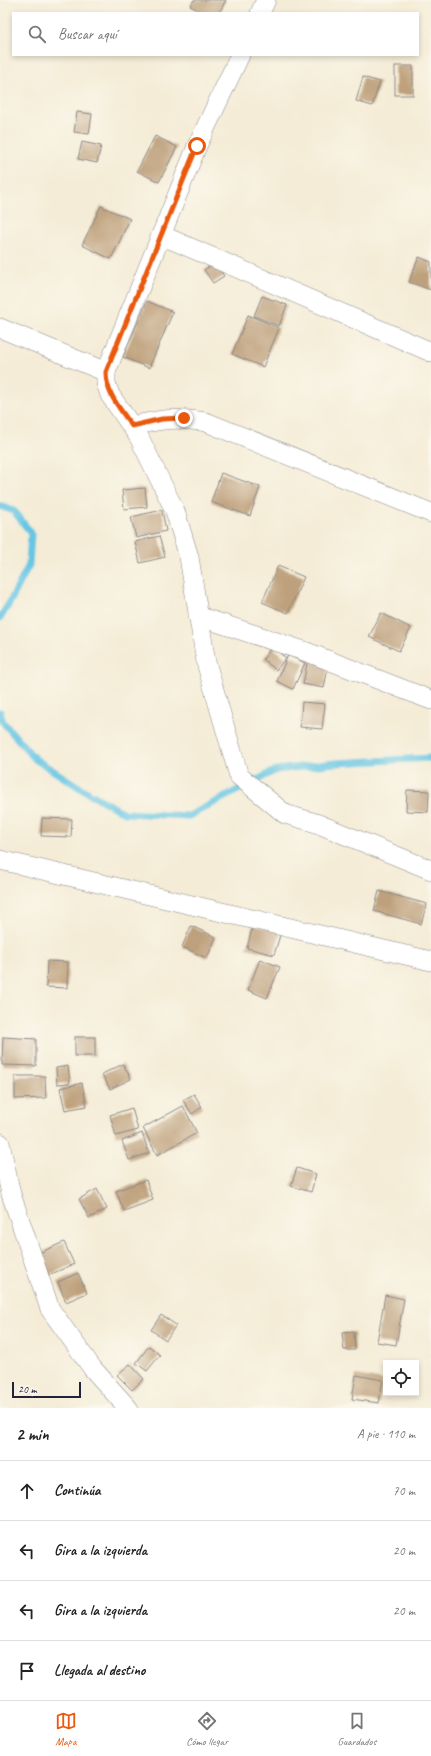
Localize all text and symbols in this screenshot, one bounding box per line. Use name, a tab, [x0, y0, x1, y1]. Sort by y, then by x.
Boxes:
search box	[12, 12, 419, 56]
icon: search	[26, 23, 48, 45]
text: Buscar aquí	[58, 25, 117, 44]
route start	[188, 137, 206, 155]
route end	[175, 409, 193, 427]
map controls	[383, 1360, 419, 1396]
button: locate	[383, 1360, 419, 1396]
scale bar	[12, 1380, 81, 1399]
text: 20 m	[18, 1382, 37, 1396]
text: 2 min	[16, 1424, 49, 1445]
text: A pie · 110 m	[357, 1426, 415, 1442]
icon: ahead	[16, 1480, 38, 1502]
text: Continúa	[54, 1481, 101, 1500]
text: 70 m	[393, 1483, 415, 1499]
icon: left	[16, 1540, 38, 1562]
text: Gira a la izquierda	[54, 1541, 147, 1560]
text: 20 m	[393, 1543, 415, 1559]
icon: left	[16, 1600, 38, 1622]
text: Gira a la izquierda	[54, 1601, 147, 1620]
text: 20 m	[393, 1603, 415, 1619]
icon: arrive	[16, 1660, 38, 1682]
text: Llegada al destino	[54, 1661, 145, 1680]
tab: Mapa	[55, 1710, 77, 1748]
tab: Cómo llegar	[186, 1710, 228, 1748]
tab: Guardados	[338, 1710, 376, 1748]

